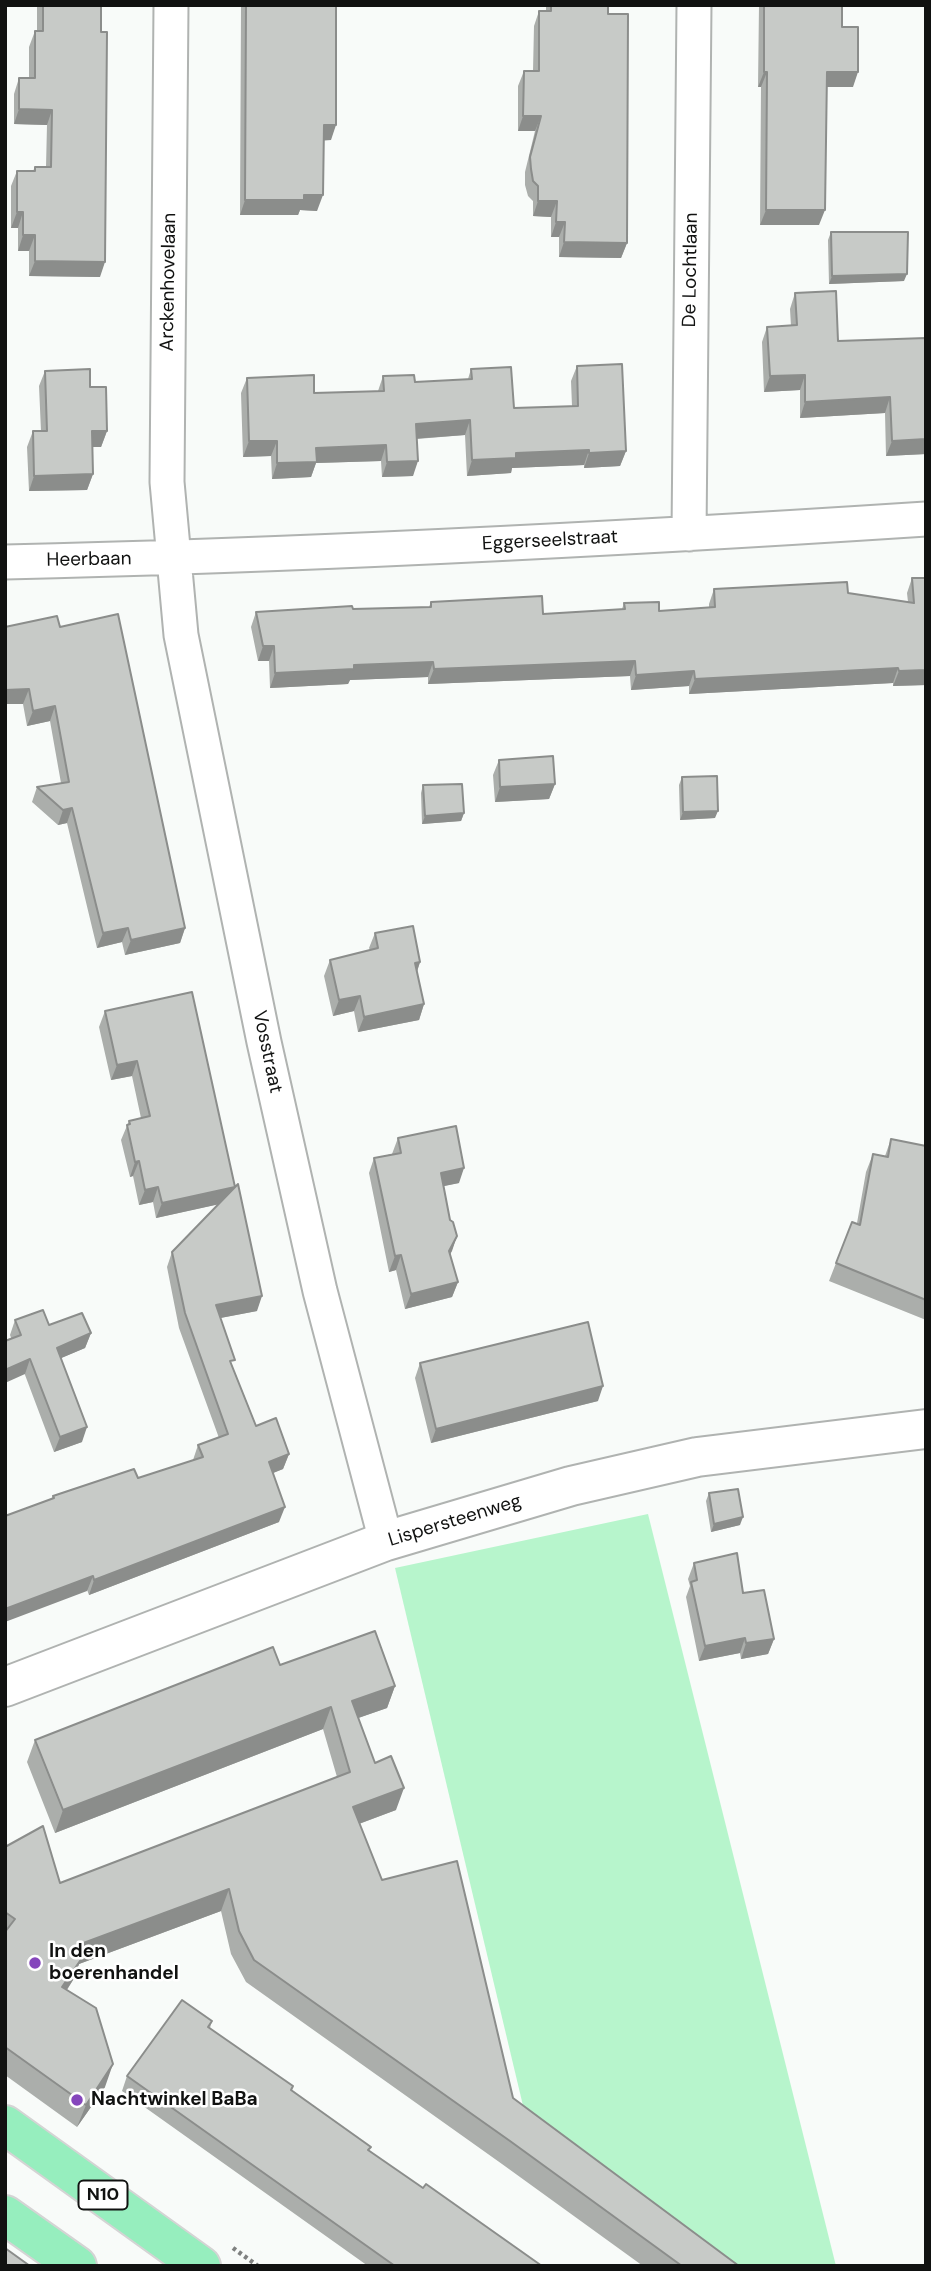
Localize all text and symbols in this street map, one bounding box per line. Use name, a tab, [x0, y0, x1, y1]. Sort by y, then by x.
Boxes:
street label: De Lochtlaan	[679, 212, 703, 328]
street label: Arckenhovelaan	[156, 213, 182, 351]
street label: Eggerseelstraat	[481, 526, 619, 556]
street label: Heerbaan	[46, 548, 132, 572]
street label: Vosstraat	[247, 1009, 287, 1095]
street label: Lispersteenweg	[386, 1490, 524, 1552]
place label: In den boerenhandel	[49, 1941, 179, 1985]
marker: In den boerenhandel	[27, 1955, 43, 1971]
place label: Nachtwinkel BaBa	[91, 2089, 258, 2111]
marker: Nachtwinkel BaBa	[69, 2092, 85, 2108]
road number: N10	[78, 2180, 128, 2210]

